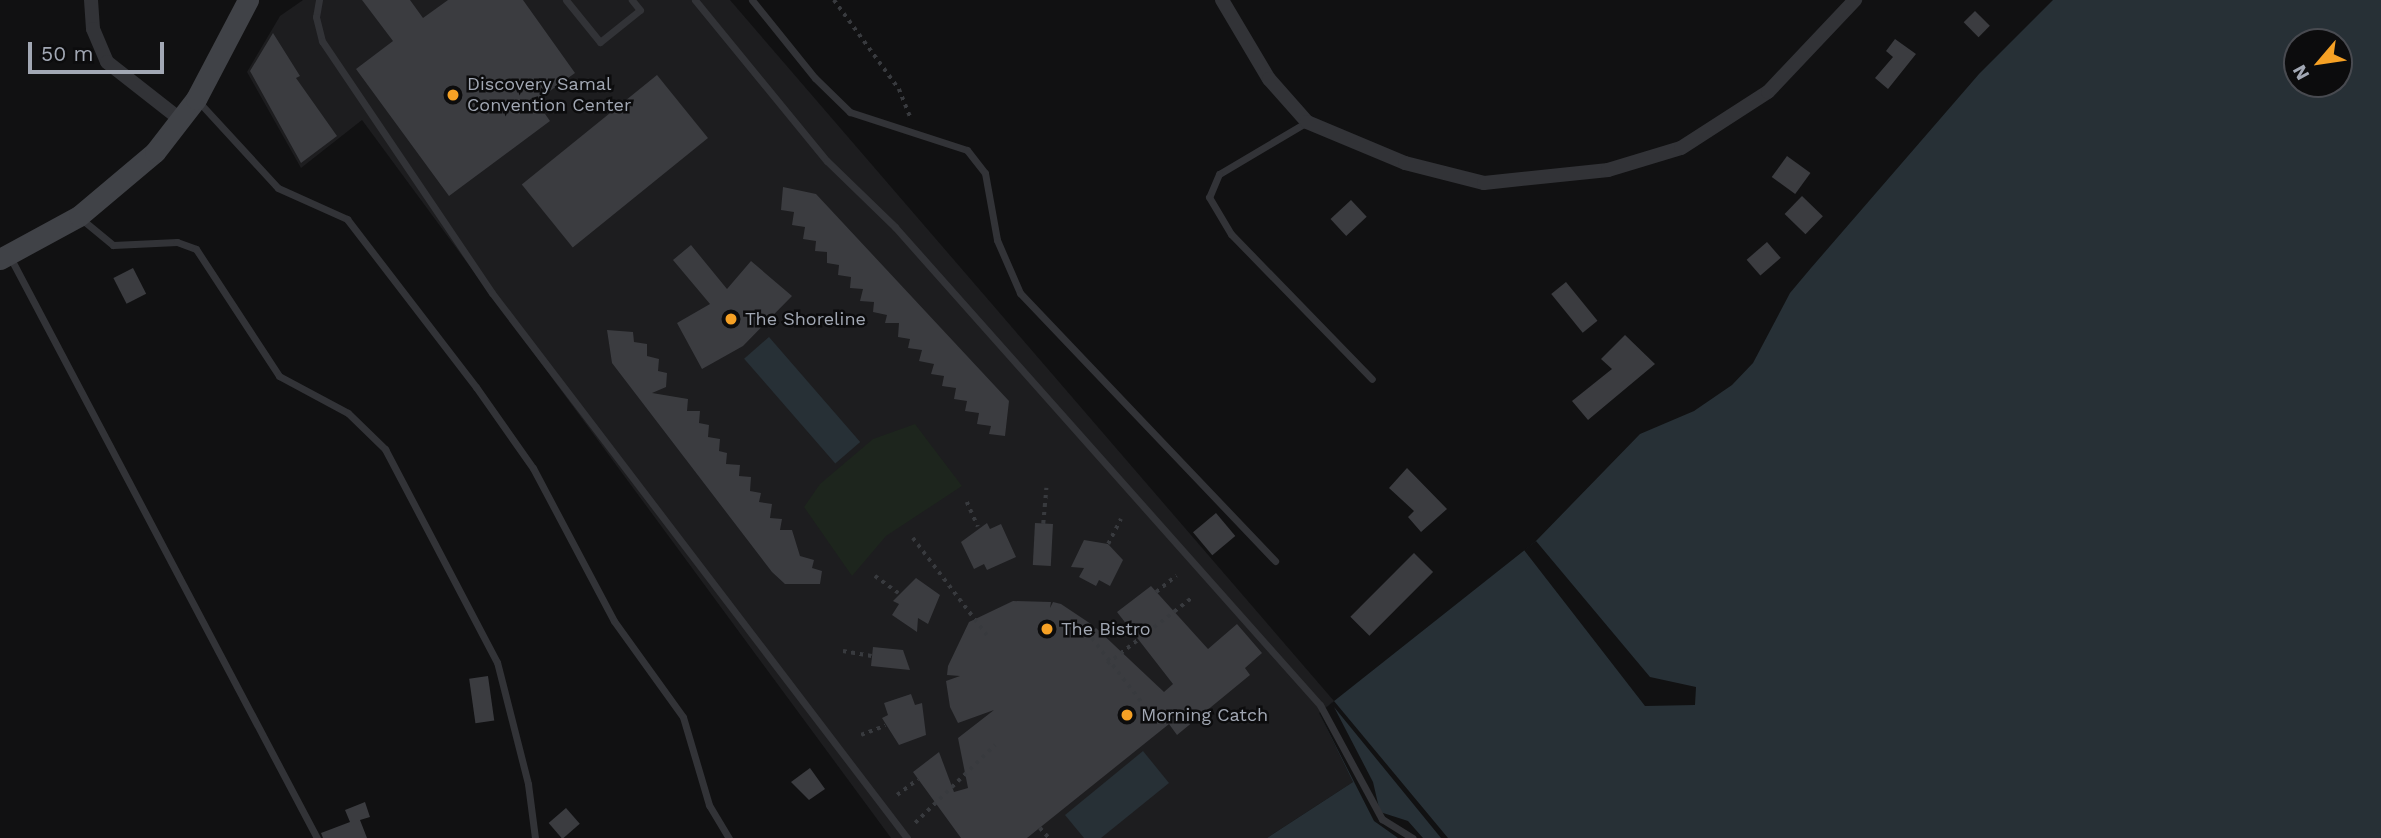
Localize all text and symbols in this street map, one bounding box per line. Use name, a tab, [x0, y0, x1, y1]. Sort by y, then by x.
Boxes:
scale bar	[32, 28, 168, 72]
north arrow	[2283, 28, 2353, 98]
text: 50 m	[41, 41, 93, 66]
text: N	[2287, 61, 2314, 84]
place label: Discovery Samal Convention Center	[467, 74, 631, 116]
marker: Discovery Samal Convention Center	[445, 87, 461, 103]
place label: The Shoreline	[745, 308, 866, 330]
marker: The Shoreline	[723, 311, 739, 327]
place label: The Bistro	[1061, 618, 1151, 640]
marker: The Bistro	[1039, 621, 1055, 637]
place label: Morning Catch	[1141, 704, 1268, 726]
marker: Morning Catch	[1119, 707, 1135, 723]

